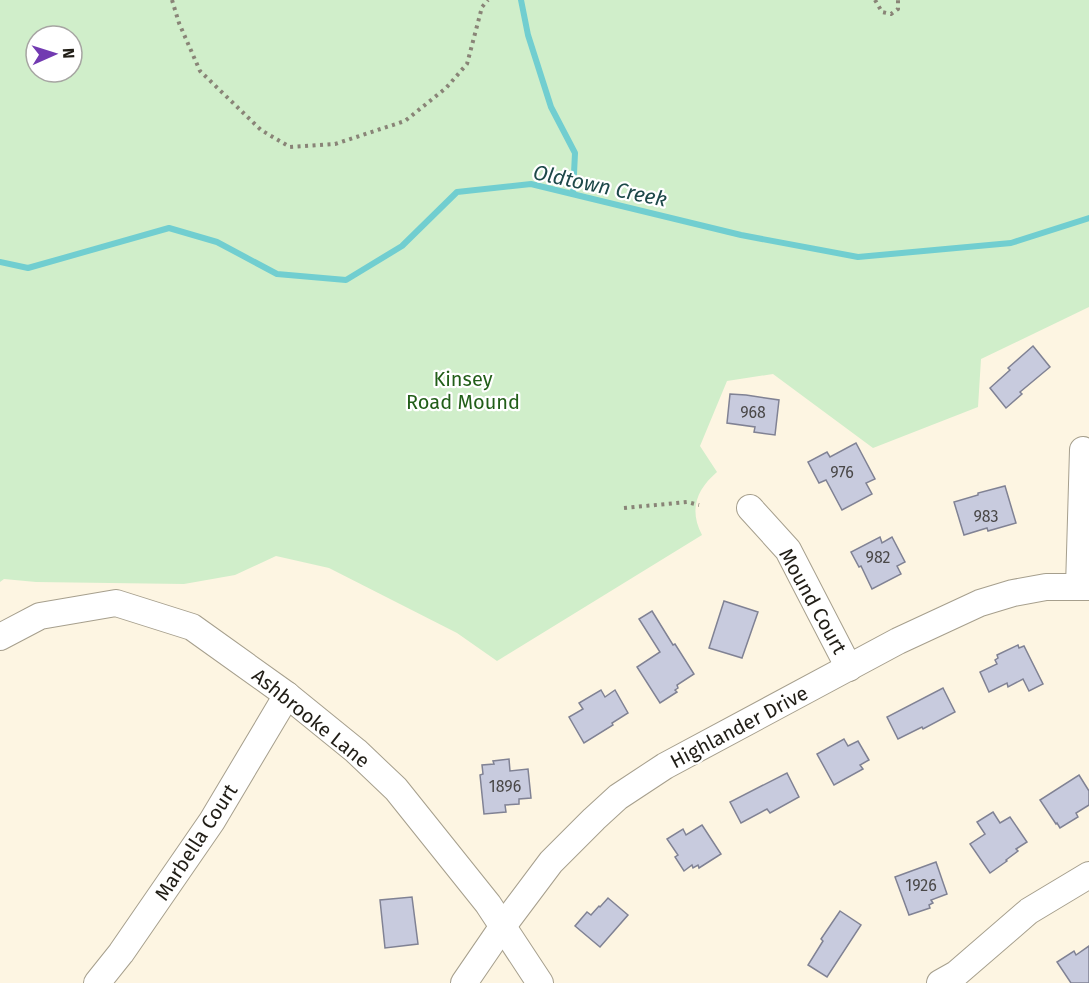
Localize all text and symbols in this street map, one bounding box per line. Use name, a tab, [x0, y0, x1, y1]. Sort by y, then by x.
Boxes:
north arrow	[24, 24, 84, 84]
text: N	[59, 47, 78, 59]
water label: Oldtown Creek	[531, 159, 669, 213]
park label: Kinsey Road Mound	[406, 367, 520, 414]
house number: 968	[740, 403, 766, 422]
house number: 976	[830, 463, 854, 482]
house number: 983	[973, 507, 999, 526]
street label: Mound Court	[774, 544, 852, 659]
house number: 982	[866, 548, 891, 567]
street label: Ashbrooke Lane	[247, 663, 375, 773]
street label: Highlander Drive	[666, 681, 812, 773]
house number: 1896	[489, 777, 521, 796]
street label: Marbella Court	[149, 779, 243, 905]
house number: 1926	[905, 876, 937, 895]

